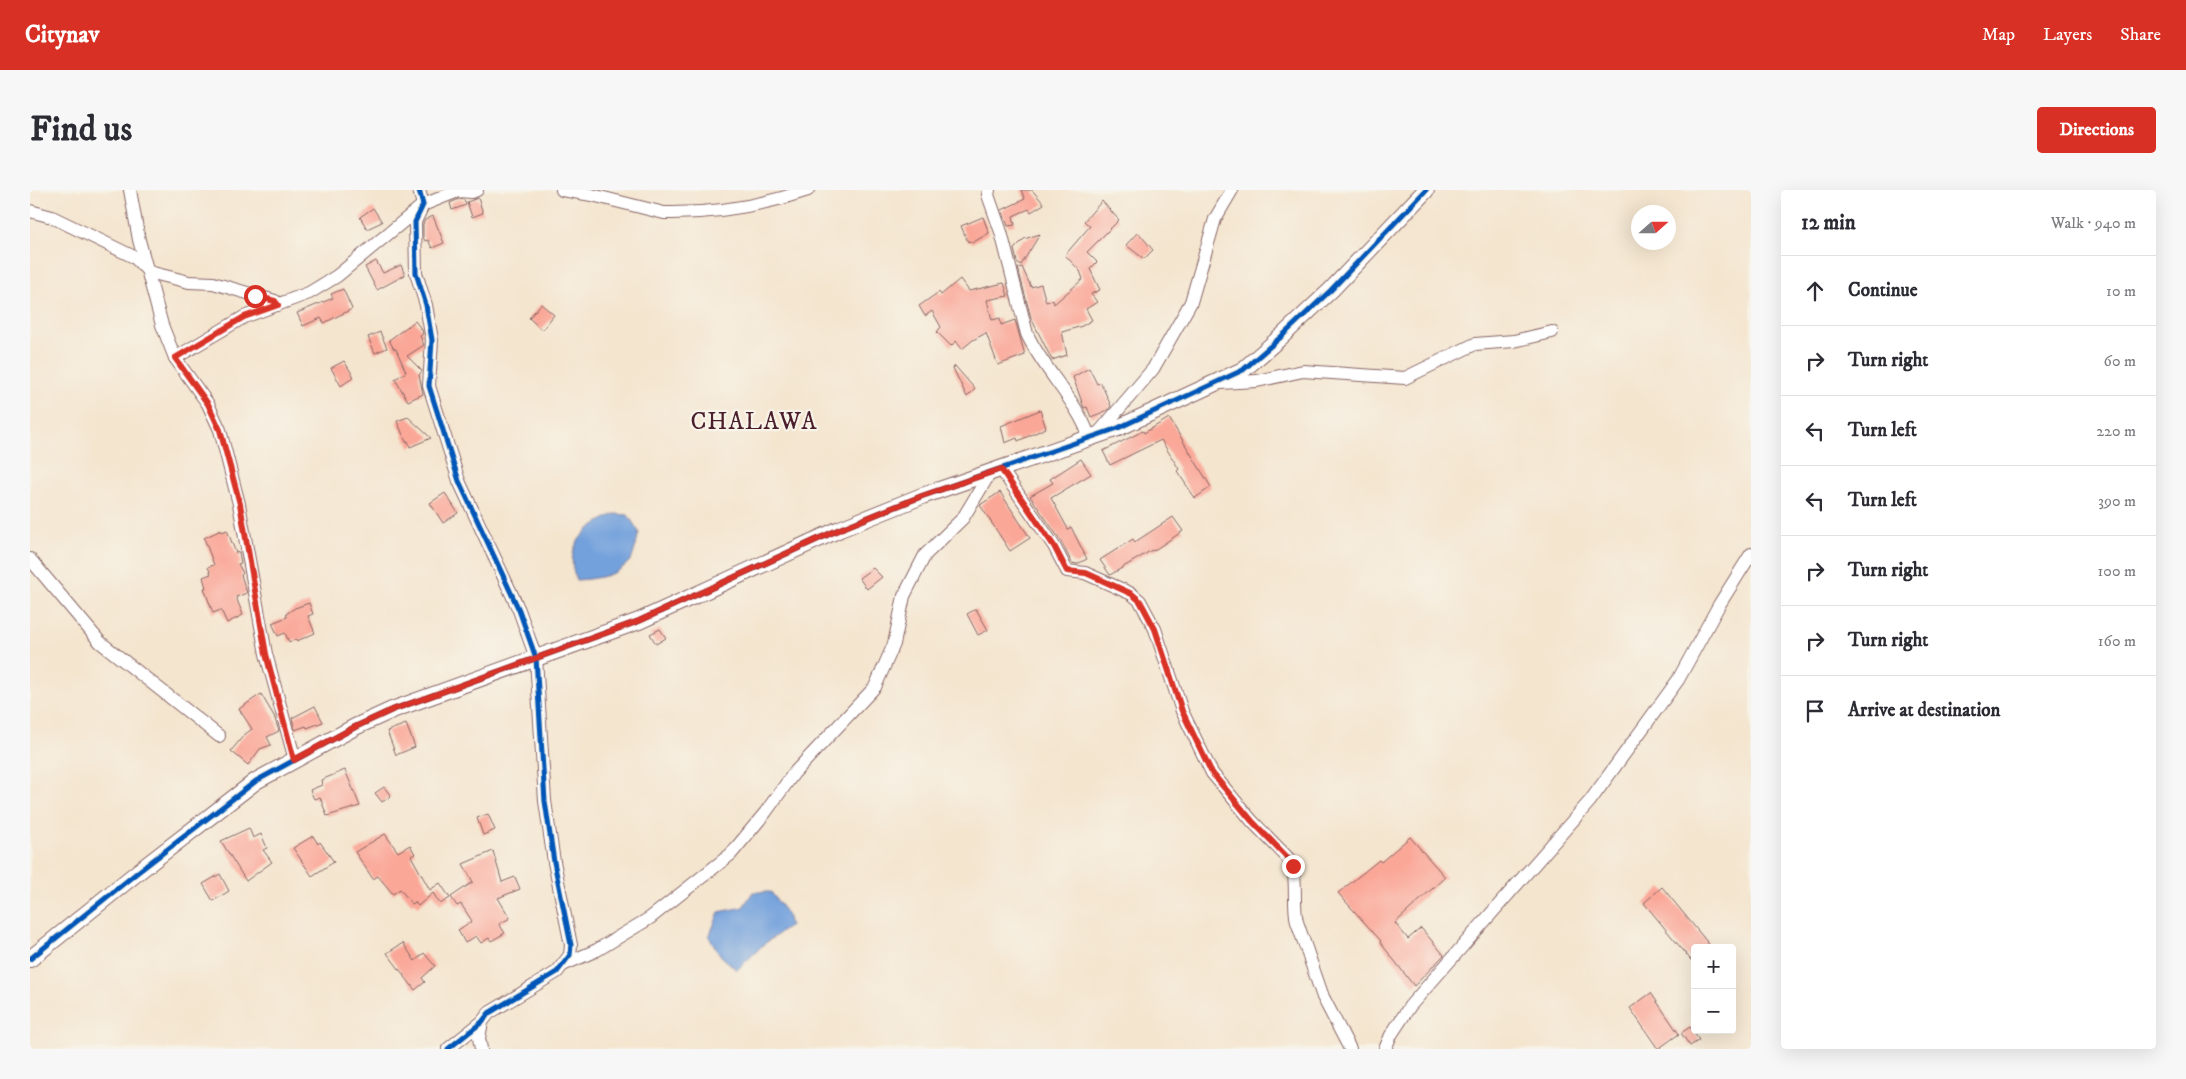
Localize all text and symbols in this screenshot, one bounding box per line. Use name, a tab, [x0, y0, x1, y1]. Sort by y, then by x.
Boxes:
text: Citynav	[25, 20, 99, 50]
text: Map	[1982, 24, 2015, 46]
text: Layers	[2043, 24, 2092, 46]
text: Share	[2120, 24, 2161, 46]
button: Directions	[2037, 107, 2156, 153]
text: Find us	[30, 108, 132, 152]
north arrow	[1631, 205, 1676, 250]
text: 12 min	[1801, 210, 1856, 236]
text: Walk · 940 m	[2051, 213, 2136, 233]
icon: ahead	[1801, 277, 1829, 305]
text: Continue	[1848, 279, 1918, 302]
text: 10 m	[2106, 281, 2136, 301]
route start	[244, 285, 267, 308]
icon: right	[1801, 347, 1829, 375]
text: Turn right	[1848, 349, 1928, 372]
text: 60 m	[2104, 351, 2136, 371]
district label: CHALAWA	[690, 407, 818, 437]
icon: left	[1801, 417, 1829, 445]
text: Turn left	[1848, 419, 1917, 442]
text: 220 m	[2096, 421, 2136, 441]
icon: left	[1801, 487, 1829, 515]
text: Turn left	[1848, 489, 1917, 512]
text: 390 m	[2098, 491, 2136, 511]
icon: right	[1801, 557, 1829, 585]
text: Turn right	[1848, 559, 1928, 582]
text: 100 m	[2098, 561, 2136, 581]
icon: right	[1801, 627, 1829, 655]
text: Turn right	[1848, 629, 1928, 652]
text: 160 m	[2098, 631, 2136, 651]
icon: arrive	[1801, 697, 1829, 725]
text: Arrive at destination	[1848, 699, 2000, 722]
route end	[1282, 855, 1305, 878]
map controls	[1691, 944, 1736, 1034]
button: +	[1691, 944, 1736, 989]
button: −	[1691, 989, 1736, 1034]

